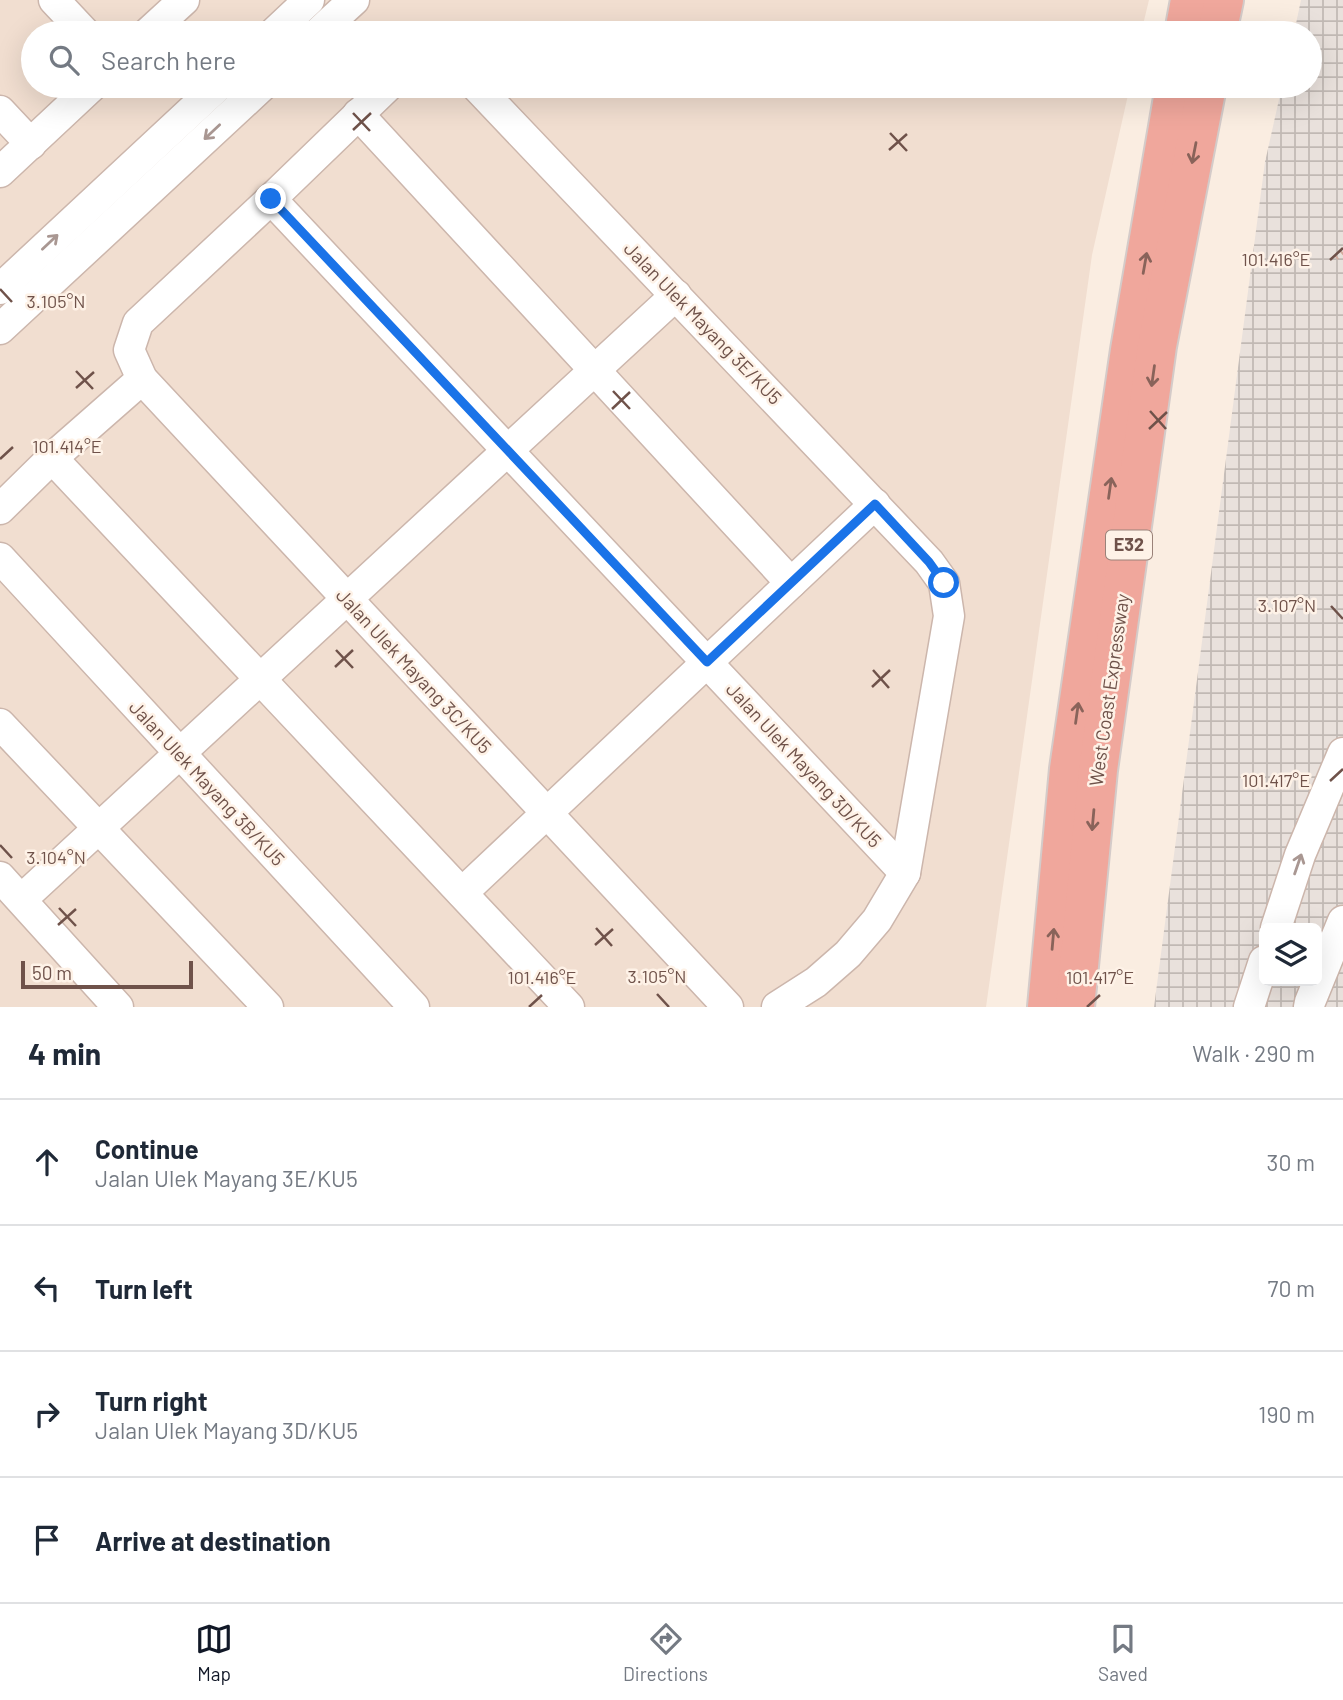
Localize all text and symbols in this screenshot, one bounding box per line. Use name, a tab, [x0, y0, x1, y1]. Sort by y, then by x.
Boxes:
search box	[21, 21, 1322, 98]
icon: search	[45, 41, 83, 79]
text: Search here	[101, 44, 236, 75]
one-way arrow	[204, 124, 221, 141]
one-way arrow	[1187, 141, 1201, 164]
route end	[255, 183, 286, 214]
one-way arrow	[41, 234, 58, 251]
street label: Jalan Ulek Mayang 3E/KU5	[620, 237, 787, 409]
text: 101.416°E	[1242, 248, 1310, 270]
one-way arrow	[1138, 252, 1152, 275]
text: 3.105°N	[26, 290, 86, 312]
one-way arrow	[1146, 364, 1159, 387]
text: 101.414°E	[32, 435, 102, 457]
one-way arrow	[1103, 477, 1116, 500]
road number: E32	[1106, 530, 1152, 560]
route start	[928, 567, 959, 598]
street label: Jalan Ulek Mayang 3C/KU5	[332, 583, 497, 758]
street label: West Coast Expressway	[1084, 592, 1133, 788]
text: 3.107°N	[1258, 594, 1316, 616]
street label: Jalan Ulek Mayang 3D/KU5	[722, 677, 887, 852]
street label: Jalan Ulek Mayang 3B/KU5	[125, 695, 290, 870]
one-way arrow	[1071, 702, 1084, 725]
text: 101.417°E	[1242, 769, 1310, 791]
one-way arrow	[1086, 809, 1099, 831]
text: 3.104°N	[26, 846, 86, 868]
one-way arrow	[1293, 853, 1305, 875]
map controls	[1259, 923, 1322, 986]
button: layers	[1259, 923, 1322, 986]
one-way arrow	[1047, 928, 1060, 951]
scale bar	[21, 958, 192, 990]
text: 50 m	[32, 961, 72, 984]
text: 3.105°N	[627, 965, 687, 987]
text: 101.416°E	[508, 966, 576, 988]
text: 101.417°E	[1066, 966, 1134, 988]
text: 4 min	[28, 1035, 101, 1071]
text: Walk · 290 m	[1192, 1039, 1315, 1067]
text: Continue	[95, 1133, 199, 1164]
icon: ahead	[28, 1143, 66, 1181]
text: 30 m	[1267, 1148, 1315, 1176]
text: Jalan Ulek Mayang 3E/KU5	[95, 1164, 358, 1192]
icon: left	[28, 1269, 66, 1307]
text: Turn left	[95, 1273, 193, 1304]
text: 70 m	[1268, 1274, 1315, 1302]
text: Turn right	[95, 1385, 208, 1416]
icon: right	[28, 1395, 66, 1433]
text: 190 m	[1258, 1400, 1315, 1428]
text: Jalan Ulek Mayang 3D/KU5	[95, 1416, 358, 1444]
icon: arrive	[28, 1521, 66, 1559]
text: Arrive at destination	[95, 1525, 331, 1556]
tab: Map	[195, 1620, 233, 1685]
tab: Directions	[623, 1620, 708, 1685]
tab: Saved	[1098, 1620, 1148, 1685]

